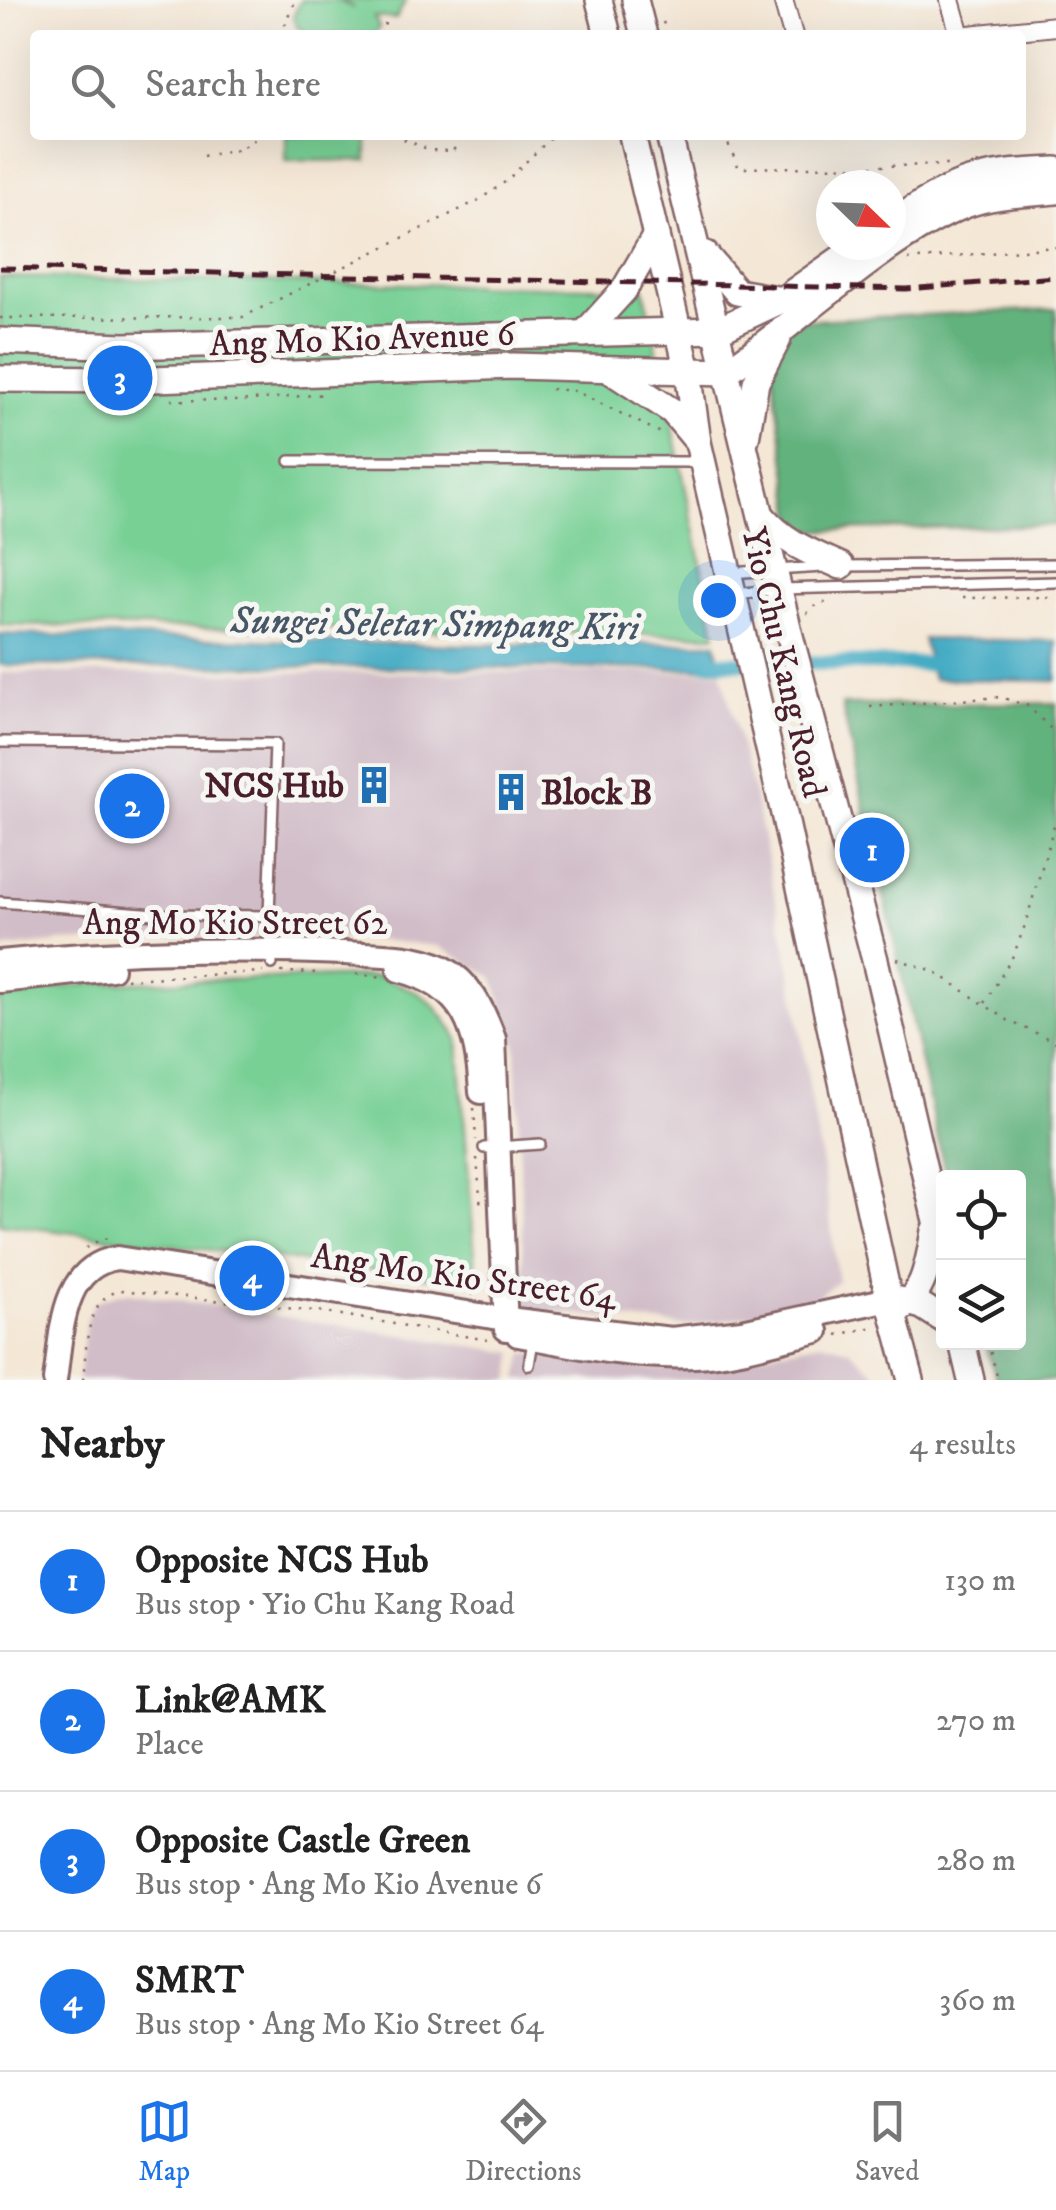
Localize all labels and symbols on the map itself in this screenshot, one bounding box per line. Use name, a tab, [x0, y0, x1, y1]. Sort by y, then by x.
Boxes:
north arrow	[816, 170, 906, 260]
street label: Ang Mo Kio Avenue 6	[208, 313, 517, 367]
pin: 3	[88, 340, 152, 416]
street label: Yio Chu Kang Road	[731, 523, 836, 802]
your location	[693, 575, 744, 626]
water label: Sungei Seletar Simpang Kiri	[229, 597, 642, 653]
building icon: NCS Hub	[353, 764, 395, 806]
place label: NCS Hub	[204, 765, 344, 809]
pin: 2	[100, 768, 164, 844]
building icon: Block B	[490, 771, 532, 813]
place label: Block B	[541, 772, 652, 816]
pin: 1	[840, 812, 904, 888]
street label: Ang Mo Kio Street 62	[83, 902, 387, 946]
street label: Ang Mo Kio Street 64	[308, 1235, 620, 1321]
pin: 4	[220, 1240, 284, 1316]

